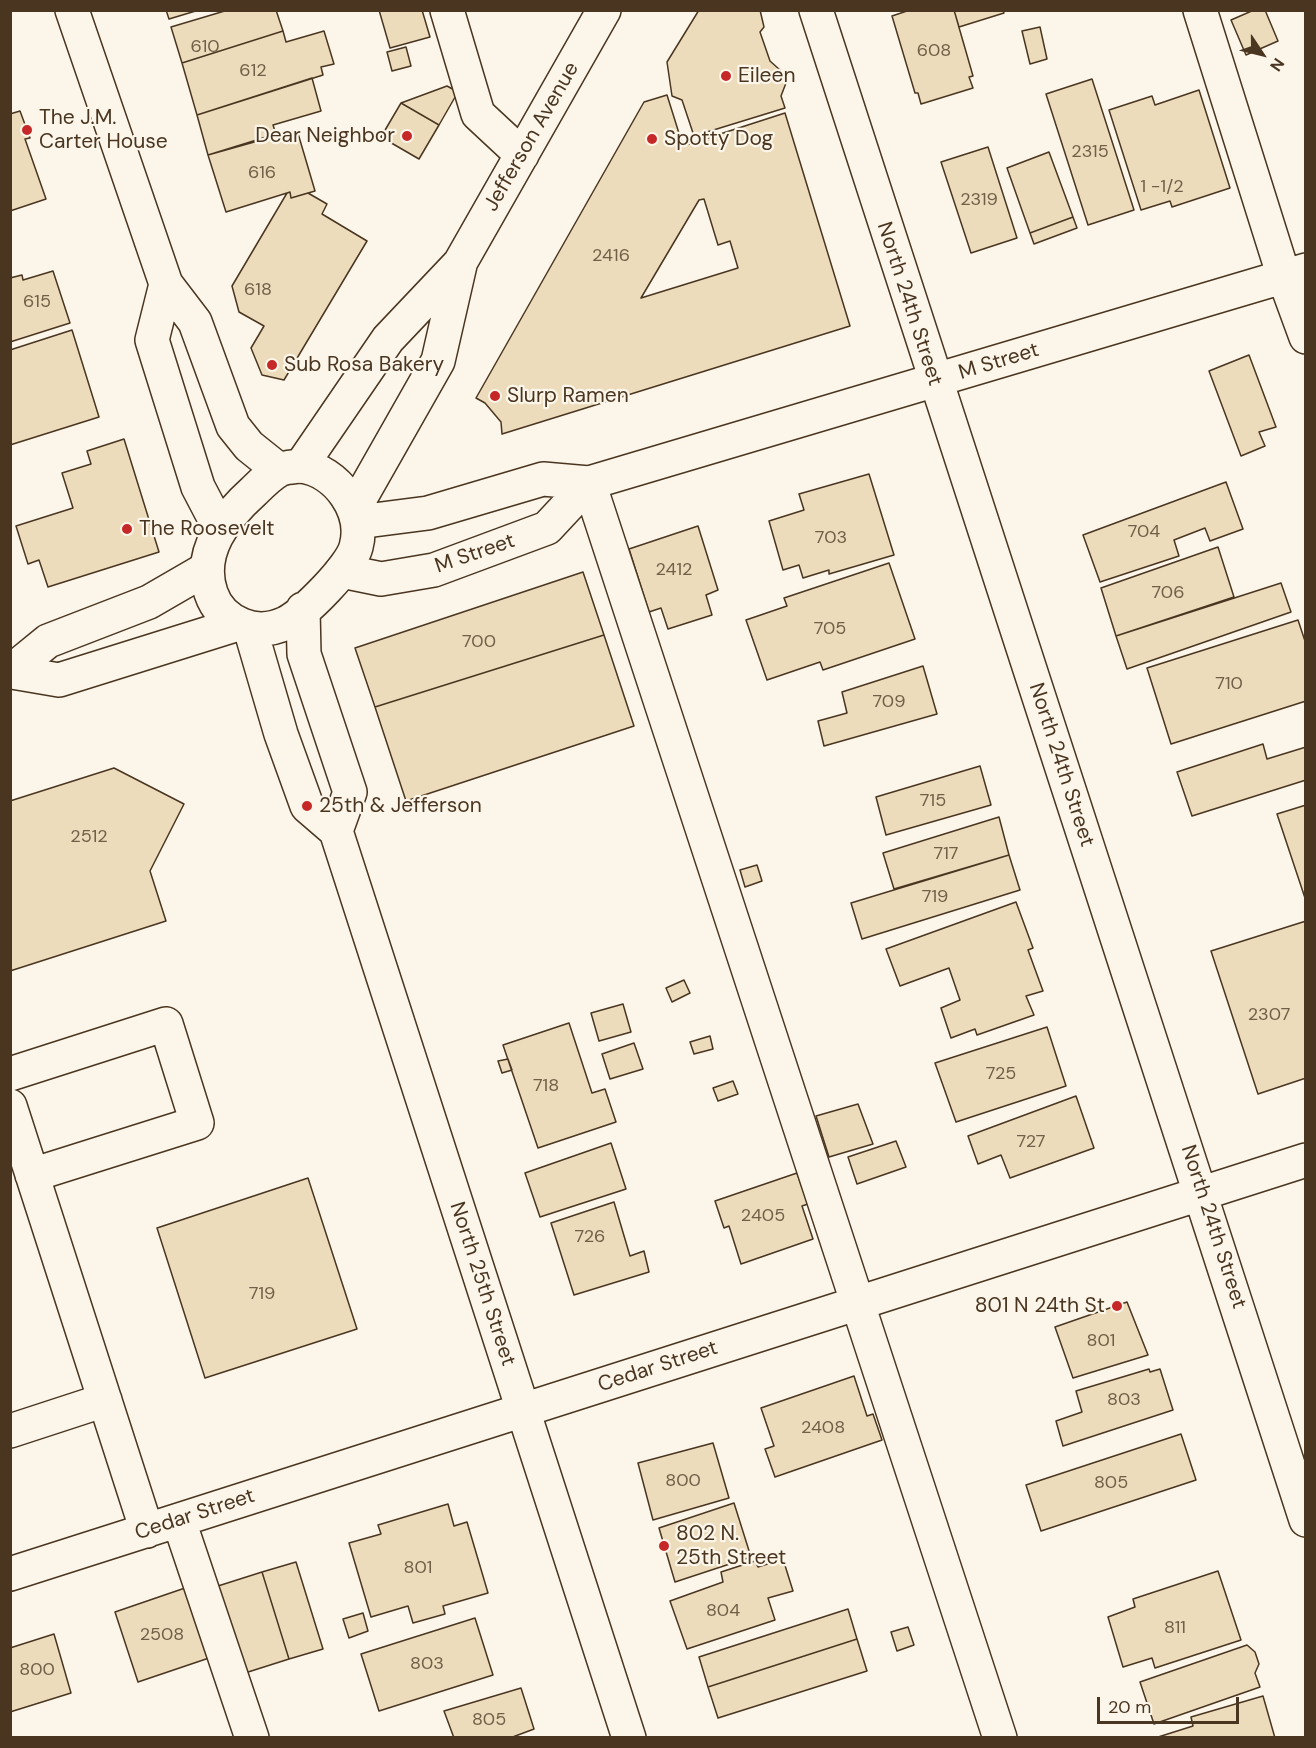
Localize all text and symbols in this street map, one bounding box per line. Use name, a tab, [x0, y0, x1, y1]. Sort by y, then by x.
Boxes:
north arrow	[1232, 24, 1292, 84]
house number: 610	[190, 36, 220, 58]
house number: 608	[917, 40, 951, 62]
text: N	[1265, 54, 1289, 75]
street label: Jefferson Avenue	[479, 58, 585, 216]
house number: 612	[239, 60, 267, 82]
place label: Eileen	[738, 63, 795, 89]
marker: Eileen	[719, 69, 733, 83]
place label: The J.M. Carter House	[39, 105, 168, 155]
marker: The J.M. Carter House	[20, 123, 34, 137]
place label: Dear Neighbor	[255, 123, 395, 149]
place label: Spotty Dog	[664, 126, 773, 152]
marker: Dear Neighbor	[400, 129, 414, 143]
marker: Spotty Dog	[645, 132, 659, 146]
house number: 2315	[1071, 141, 1109, 163]
house number: 616	[248, 162, 276, 184]
house number: 1 -1/2	[1140, 176, 1184, 198]
house number: 2319	[960, 189, 998, 211]
street label: North 24th Street	[871, 219, 947, 389]
house number: 2416	[592, 245, 630, 267]
house number: 618	[244, 279, 272, 301]
house number: 615	[23, 291, 51, 313]
street label: M Street	[956, 338, 1042, 386]
place label: Sub Rosa Bakery	[284, 352, 444, 378]
marker: Sub Rosa Bakery	[265, 358, 279, 372]
place label: Slurp Ramen	[507, 383, 629, 409]
marker: Slurp Ramen	[488, 389, 502, 403]
place label: The Roosevelt	[139, 516, 275, 542]
house number: 704	[1128, 521, 1160, 543]
marker: The Roosevelt	[120, 522, 134, 536]
house number: 703	[815, 527, 847, 549]
street label: M Street	[432, 529, 518, 579]
house number: 2412	[656, 559, 692, 581]
house number: 706	[1152, 582, 1184, 604]
house number: 705	[814, 618, 846, 640]
house number: 700	[462, 631, 496, 653]
house number: 710	[1215, 673, 1243, 695]
street label: North 24th Street	[1023, 680, 1099, 850]
house number: 709	[873, 691, 905, 713]
house number: 715	[920, 790, 946, 812]
place label: 25th & Jefferson	[319, 793, 482, 819]
marker: 25th & Jefferson	[300, 799, 314, 813]
house number: 2512	[70, 826, 108, 848]
house number: 717	[934, 843, 958, 865]
house number: 719	[922, 886, 948, 908]
house number: 2307	[1248, 1004, 1290, 1026]
house number: 725	[986, 1063, 1016, 1085]
house number: 718	[533, 1075, 559, 1097]
house number: 727	[1017, 1131, 1045, 1153]
street label: North 24th Street	[1175, 1142, 1251, 1312]
street label: North 25th Street	[444, 1199, 520, 1369]
house number: 2405	[741, 1205, 785, 1227]
house number: 726	[575, 1226, 605, 1248]
house number: 719	[249, 1283, 275, 1305]
place label: 801 N 24th St	[975, 1293, 1105, 1319]
marker: 801 N 24th St	[1110, 1299, 1124, 1313]
house number: 801	[1087, 1330, 1115, 1352]
street label: Cedar Street	[595, 1336, 721, 1398]
house number: 803	[1107, 1389, 1141, 1411]
house number: 2408	[801, 1417, 845, 1439]
house number: 800	[665, 1470, 701, 1492]
house number: 805	[1094, 1472, 1128, 1494]
street label: Cedar Street	[132, 1484, 258, 1546]
place label: 802 N. 25th Street	[676, 1521, 786, 1571]
marker: 802 N. 25th Street	[657, 1539, 671, 1553]
house number: 801	[404, 1557, 432, 1579]
house number: 804	[706, 1600, 740, 1622]
house number: 811	[1164, 1617, 1186, 1639]
house number: 2508	[140, 1624, 184, 1646]
house number: 803	[410, 1653, 444, 1675]
house number: 800	[19, 1659, 55, 1681]
scale bar	[1100, 1685, 1242, 1723]
text: 20 m	[1108, 1695, 1151, 1719]
house number: 805	[472, 1709, 506, 1731]

